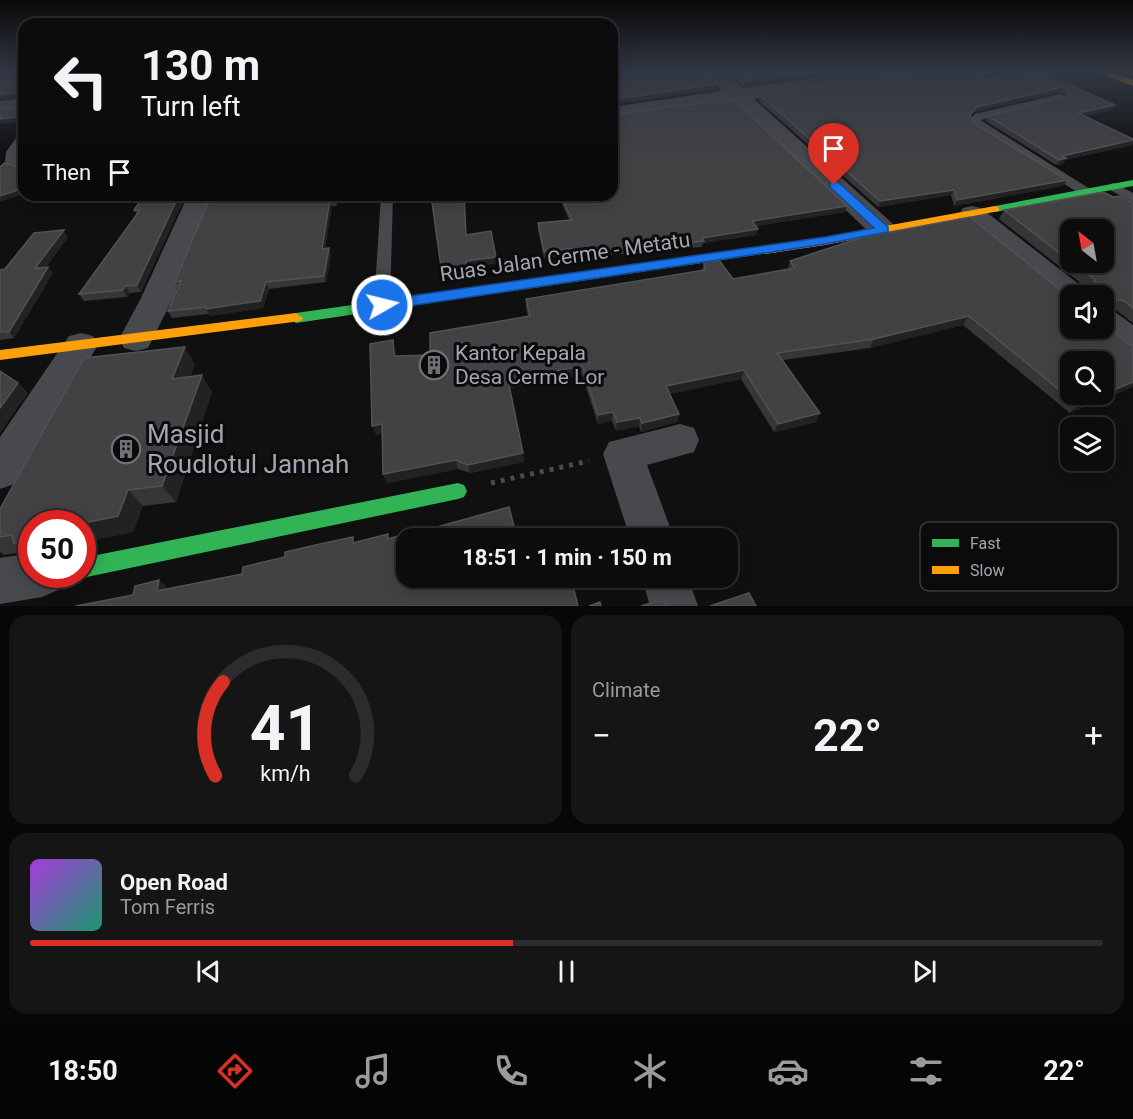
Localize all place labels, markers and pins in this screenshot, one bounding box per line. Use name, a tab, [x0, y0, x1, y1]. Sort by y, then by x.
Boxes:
pin	[808, 123, 859, 185]
place label: Kantor Kepala Desa Cerme Lor	[455, 341, 604, 389]
building icon: Kantor Kepala Desa Cerme Lor	[418, 349, 450, 381]
place label: Masjid Roudlotul Jannah	[147, 419, 349, 479]
building icon: Masjid Roudlotul Jannah	[110, 433, 142, 465]

